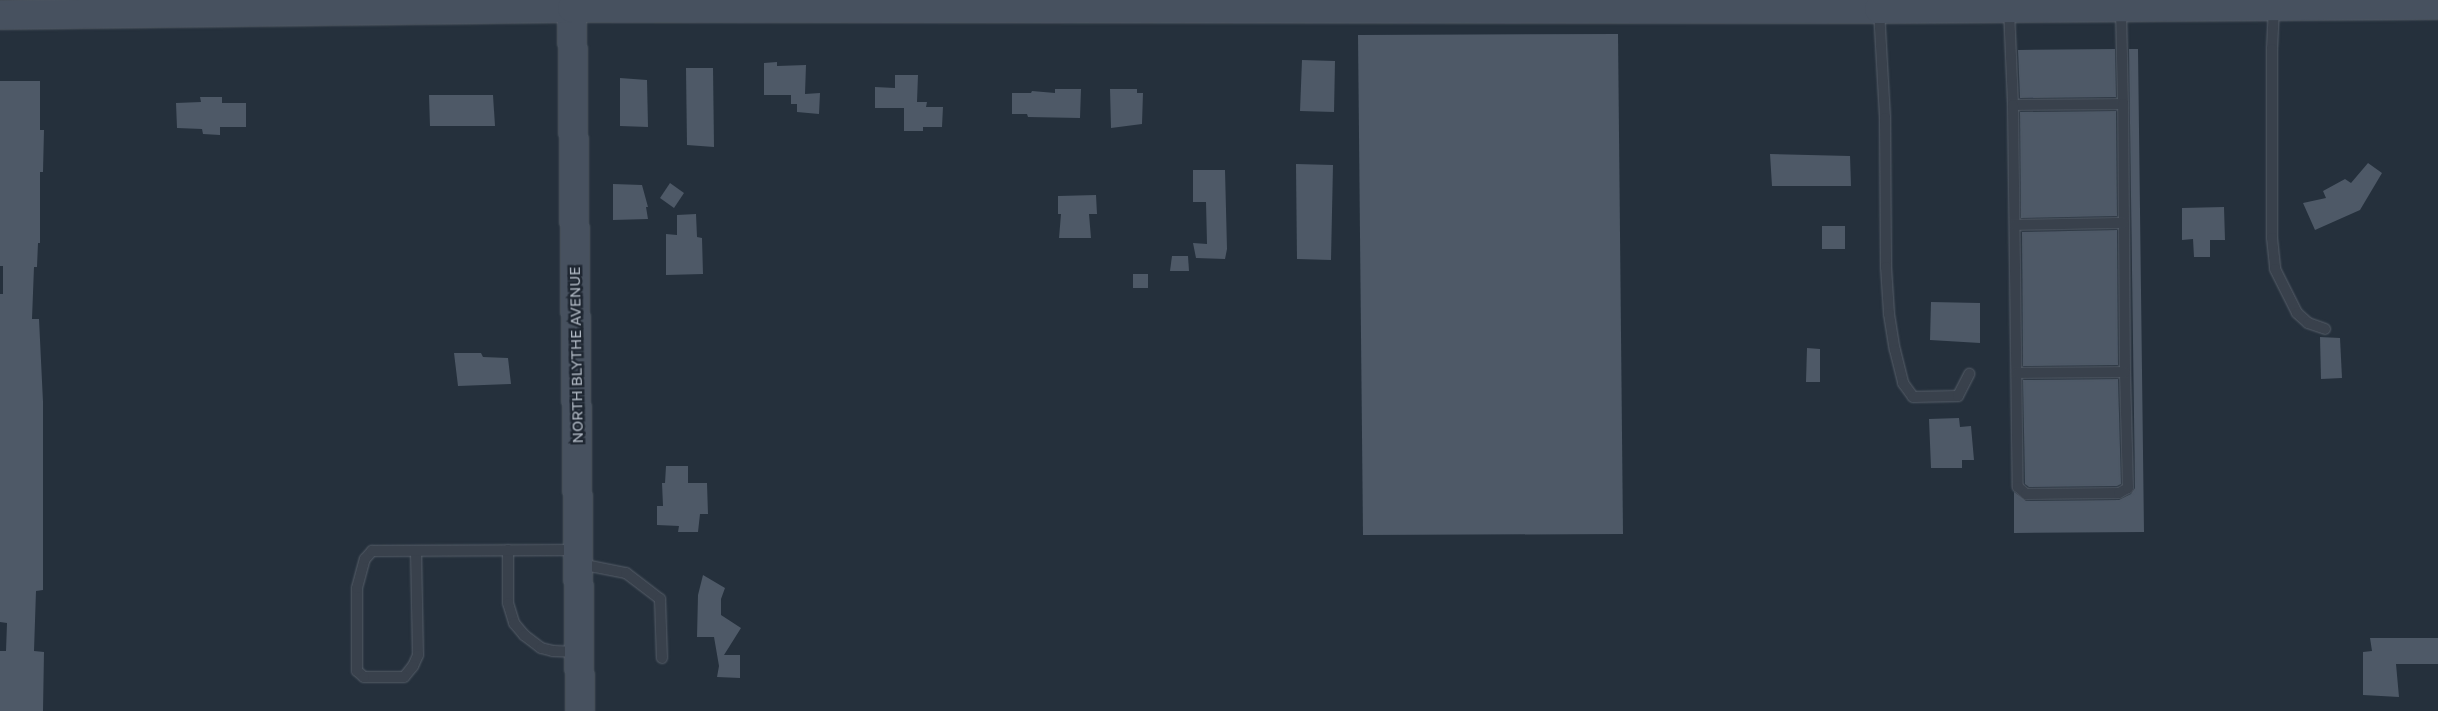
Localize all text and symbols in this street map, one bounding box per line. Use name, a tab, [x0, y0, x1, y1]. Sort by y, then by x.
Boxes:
street label: NORTH BLYTHE AVENUE	[565, 266, 587, 444]

